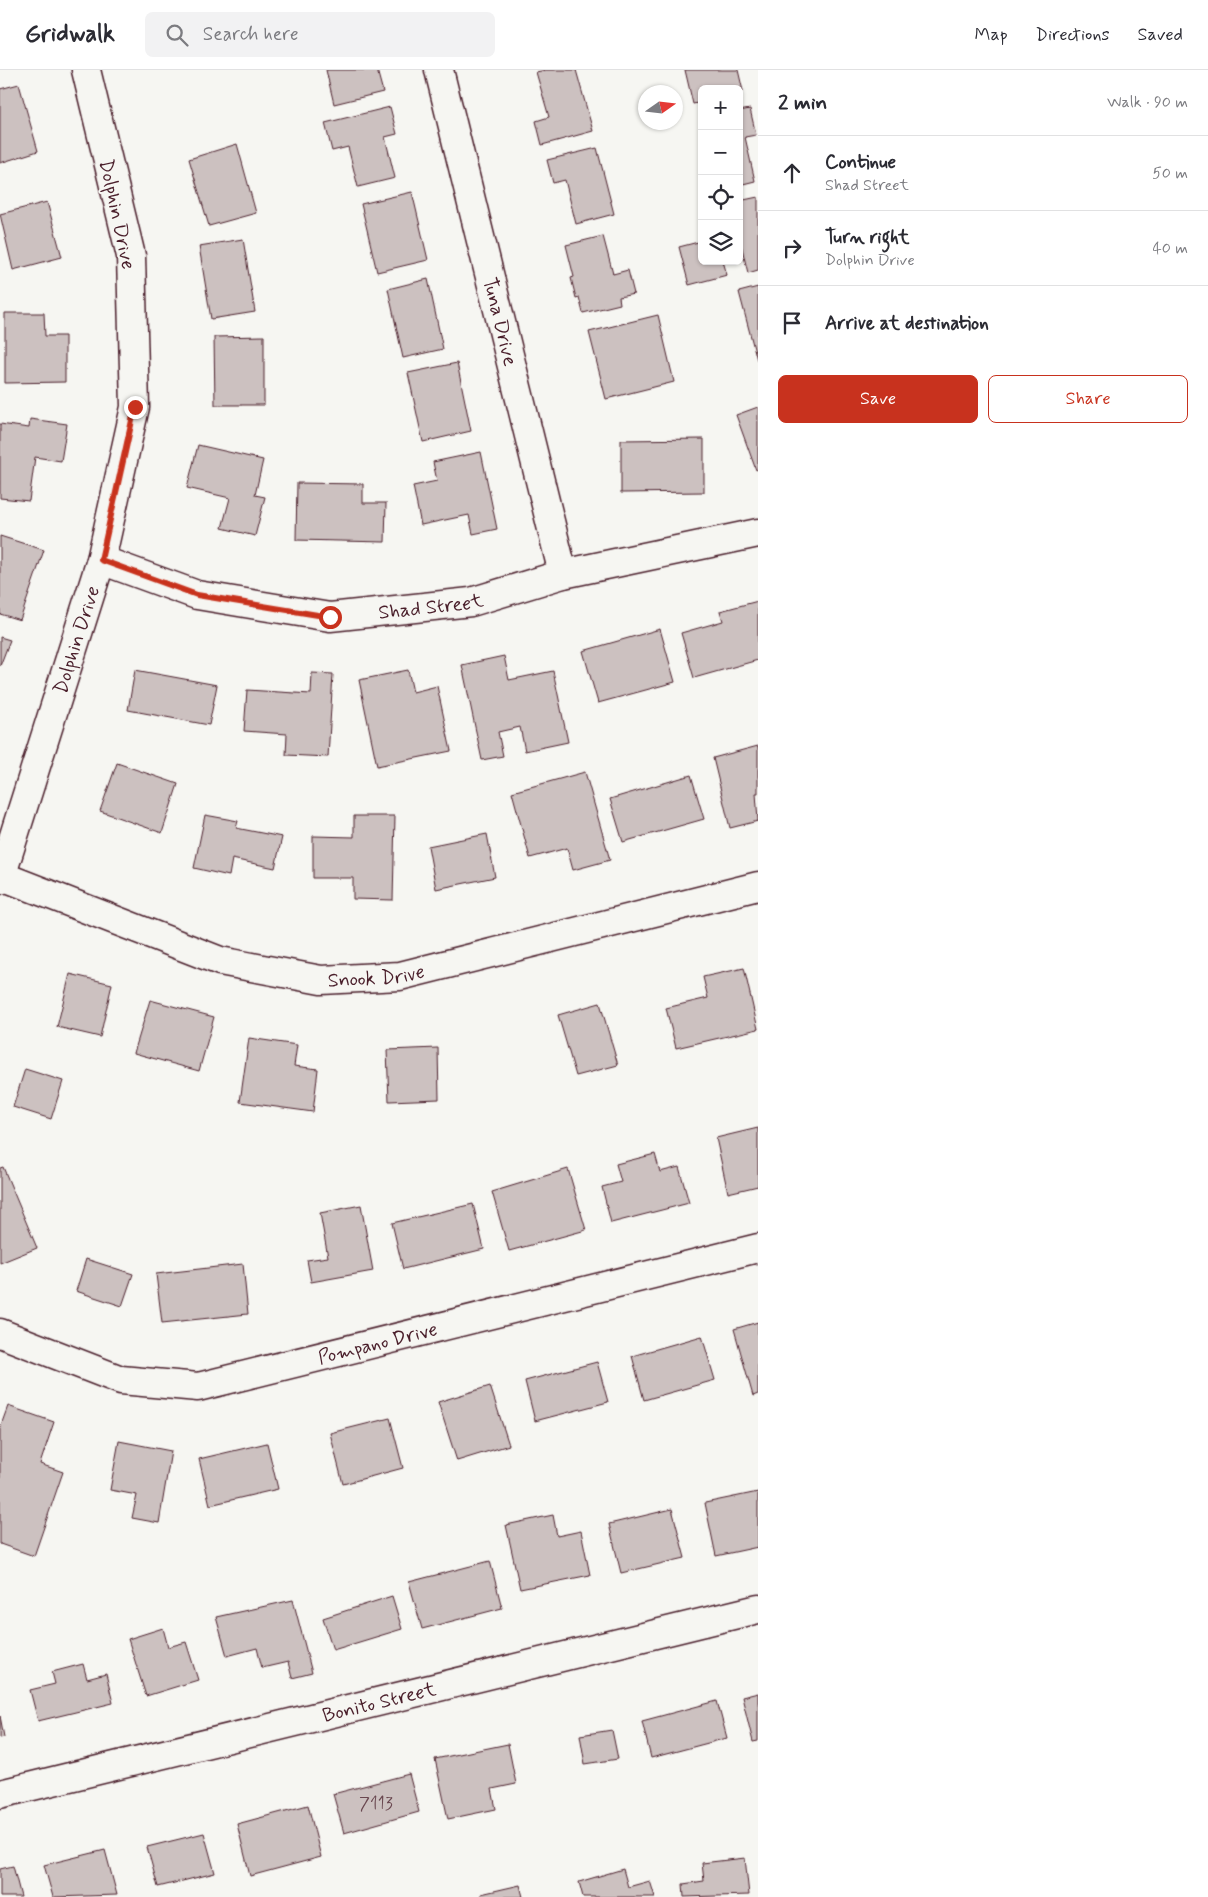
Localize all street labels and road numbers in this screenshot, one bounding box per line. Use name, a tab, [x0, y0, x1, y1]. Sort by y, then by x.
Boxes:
street label: Dolphin Drive	[92, 157, 141, 272]
street label: Tuna Drive	[475, 275, 523, 369]
street label: Dolphin Drive	[48, 583, 107, 698]
street label: Shad Street	[377, 587, 487, 627]
street label: Snook Drive	[327, 958, 428, 995]
street label: Pompano Drive	[315, 1316, 440, 1372]
street label: Bonito Street	[320, 1676, 439, 1730]

